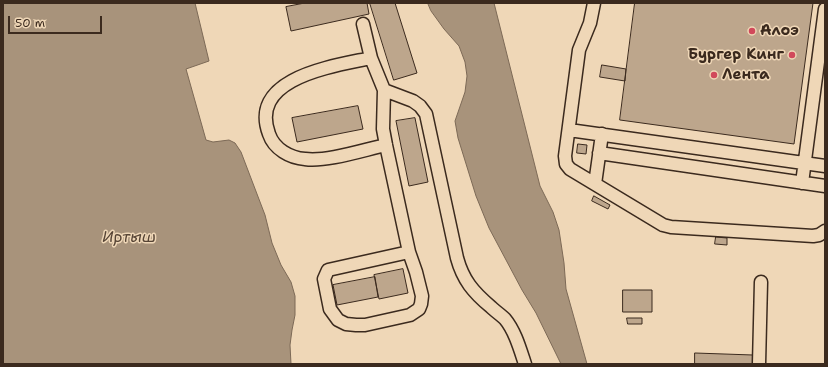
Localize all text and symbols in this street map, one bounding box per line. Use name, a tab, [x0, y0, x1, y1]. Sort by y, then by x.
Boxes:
scale bar	[10, 8, 104, 34]
text: 50 m	[15, 15, 45, 31]
place label: Алоэ	[760, 22, 799, 40]
marker: Алоэ	[747, 26, 757, 36]
place label: Бургер Кинг	[688, 46, 784, 64]
marker: Бургер Кинг	[787, 50, 797, 60]
place label: Лента	[722, 66, 770, 84]
marker: Лента	[709, 70, 719, 80]
water label: Иртыш	[102, 228, 156, 248]

